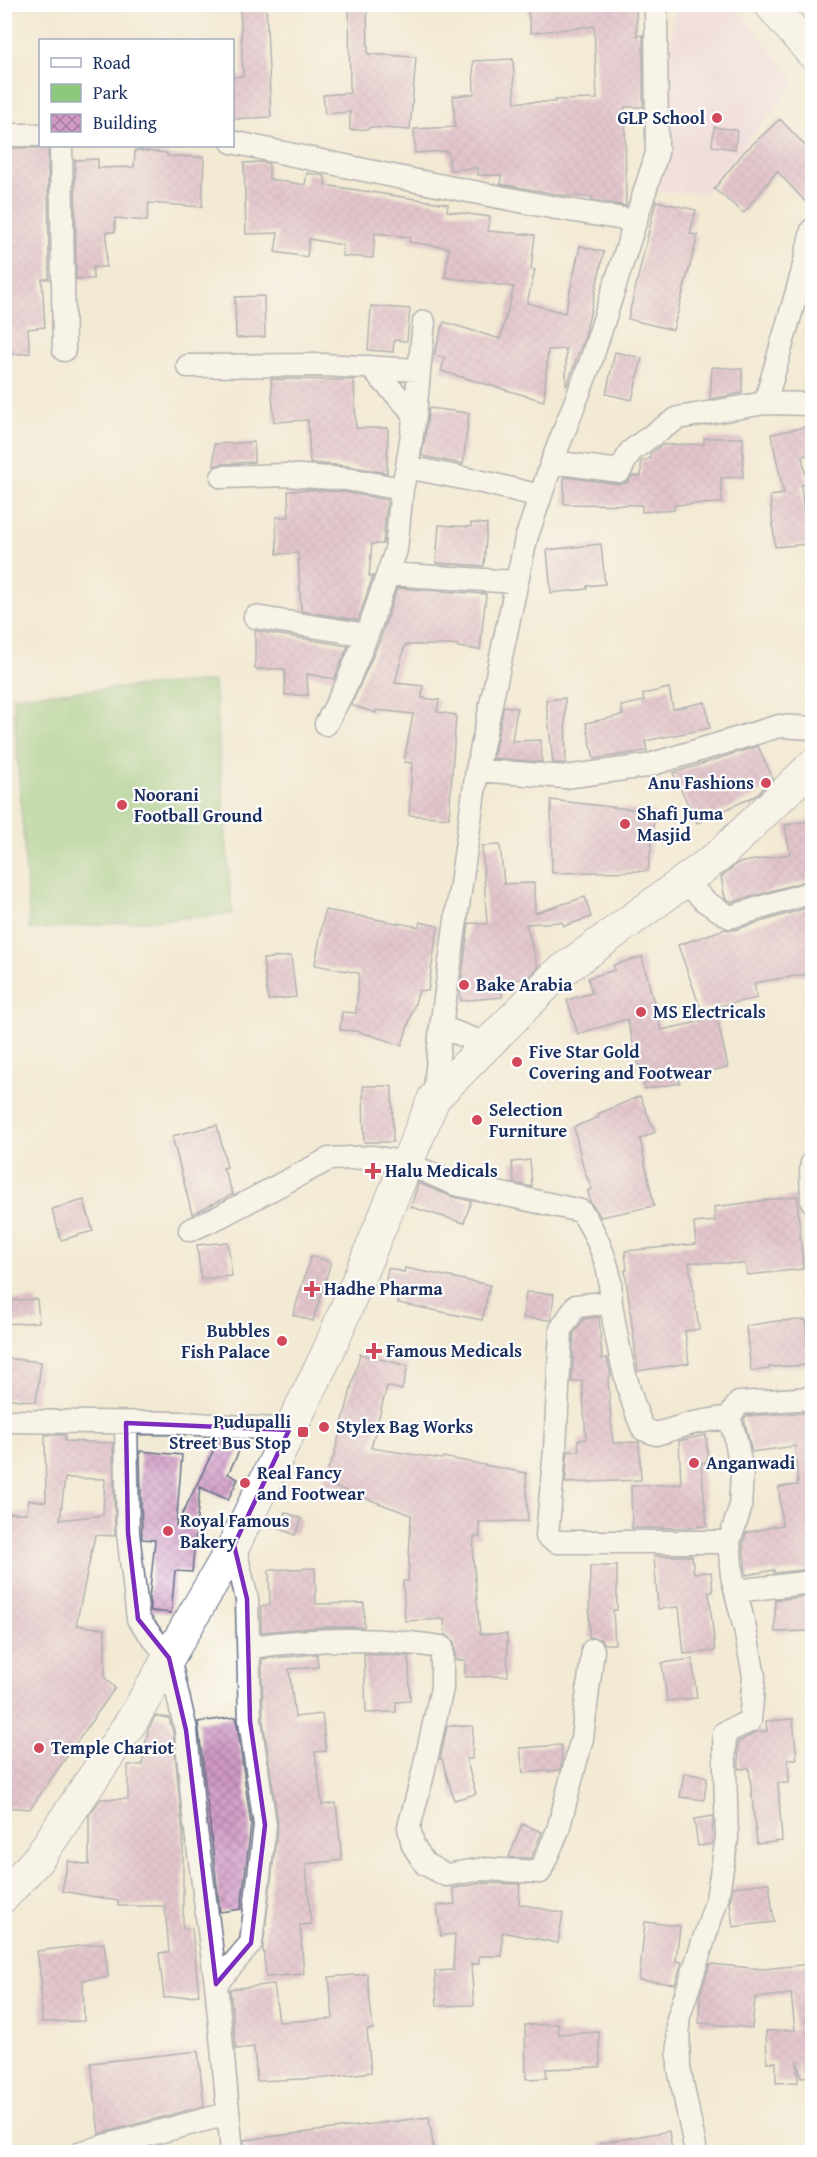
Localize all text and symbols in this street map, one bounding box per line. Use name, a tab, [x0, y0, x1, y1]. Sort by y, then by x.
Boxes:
legend	[39, 39, 234, 147]
text: Road	[93, 49, 131, 76]
text: Park	[93, 79, 129, 106]
place label: GLP School	[617, 104, 705, 131]
text: Building	[93, 109, 157, 136]
marker: GLP School	[710, 111, 724, 125]
place label: Anu Fashions	[648, 769, 754, 796]
marker: Anu Fashions	[759, 776, 773, 790]
place label: Noorani Football Ground	[134, 781, 263, 829]
marker: Noorani Football Ground	[115, 798, 129, 812]
place label: Shafi Juma Masjid	[637, 800, 724, 848]
marker: Shafi Juma Masjid	[618, 817, 632, 831]
place label: Bake Arabia	[476, 971, 573, 998]
marker: Bake Arabia	[457, 978, 471, 992]
place label: MS Electricals	[653, 998, 766, 1025]
marker: MS Electricals	[634, 1005, 648, 1019]
place label: Five Star Gold Covering and Footwear	[529, 1038, 712, 1086]
marker: Five Star Gold Covering and Footwear	[510, 1055, 524, 1069]
place label: Selection Furniture	[489, 1096, 567, 1144]
marker: Selection Furniture	[470, 1113, 484, 1127]
place label: Halu Medicals	[385, 1157, 498, 1184]
marker: Halu Medicals	[366, 1164, 380, 1178]
place label: Hadhe Pharma	[324, 1275, 443, 1302]
marker: Hadhe Pharma	[305, 1282, 319, 1296]
place label: Bubbles Fish Palace	[181, 1317, 270, 1365]
marker: Bubbles Fish Palace	[275, 1334, 289, 1348]
place label: Famous Medicals	[386, 1337, 522, 1364]
marker: Famous Medicals	[367, 1344, 381, 1358]
place label: Pudupalli Street Bus Stop	[169, 1408, 291, 1456]
place label: Stylex Bag Works	[336, 1413, 474, 1440]
marker: Stylex Bag Works	[317, 1420, 331, 1434]
marker: Pudupalli Street Bus Stop	[296, 1425, 310, 1439]
place label: Anganwadi	[706, 1449, 796, 1476]
marker: Anganwadi	[687, 1456, 701, 1470]
place label: Real Fancy and Footwear	[257, 1459, 365, 1507]
marker: Real Fancy and Footwear	[238, 1476, 252, 1490]
place label: Royal Famous Bakery	[180, 1507, 290, 1555]
marker: Royal Famous Bakery	[161, 1524, 175, 1538]
place label: Temple Chariot	[51, 1734, 174, 1761]
marker: Temple Chariot	[32, 1741, 46, 1755]

